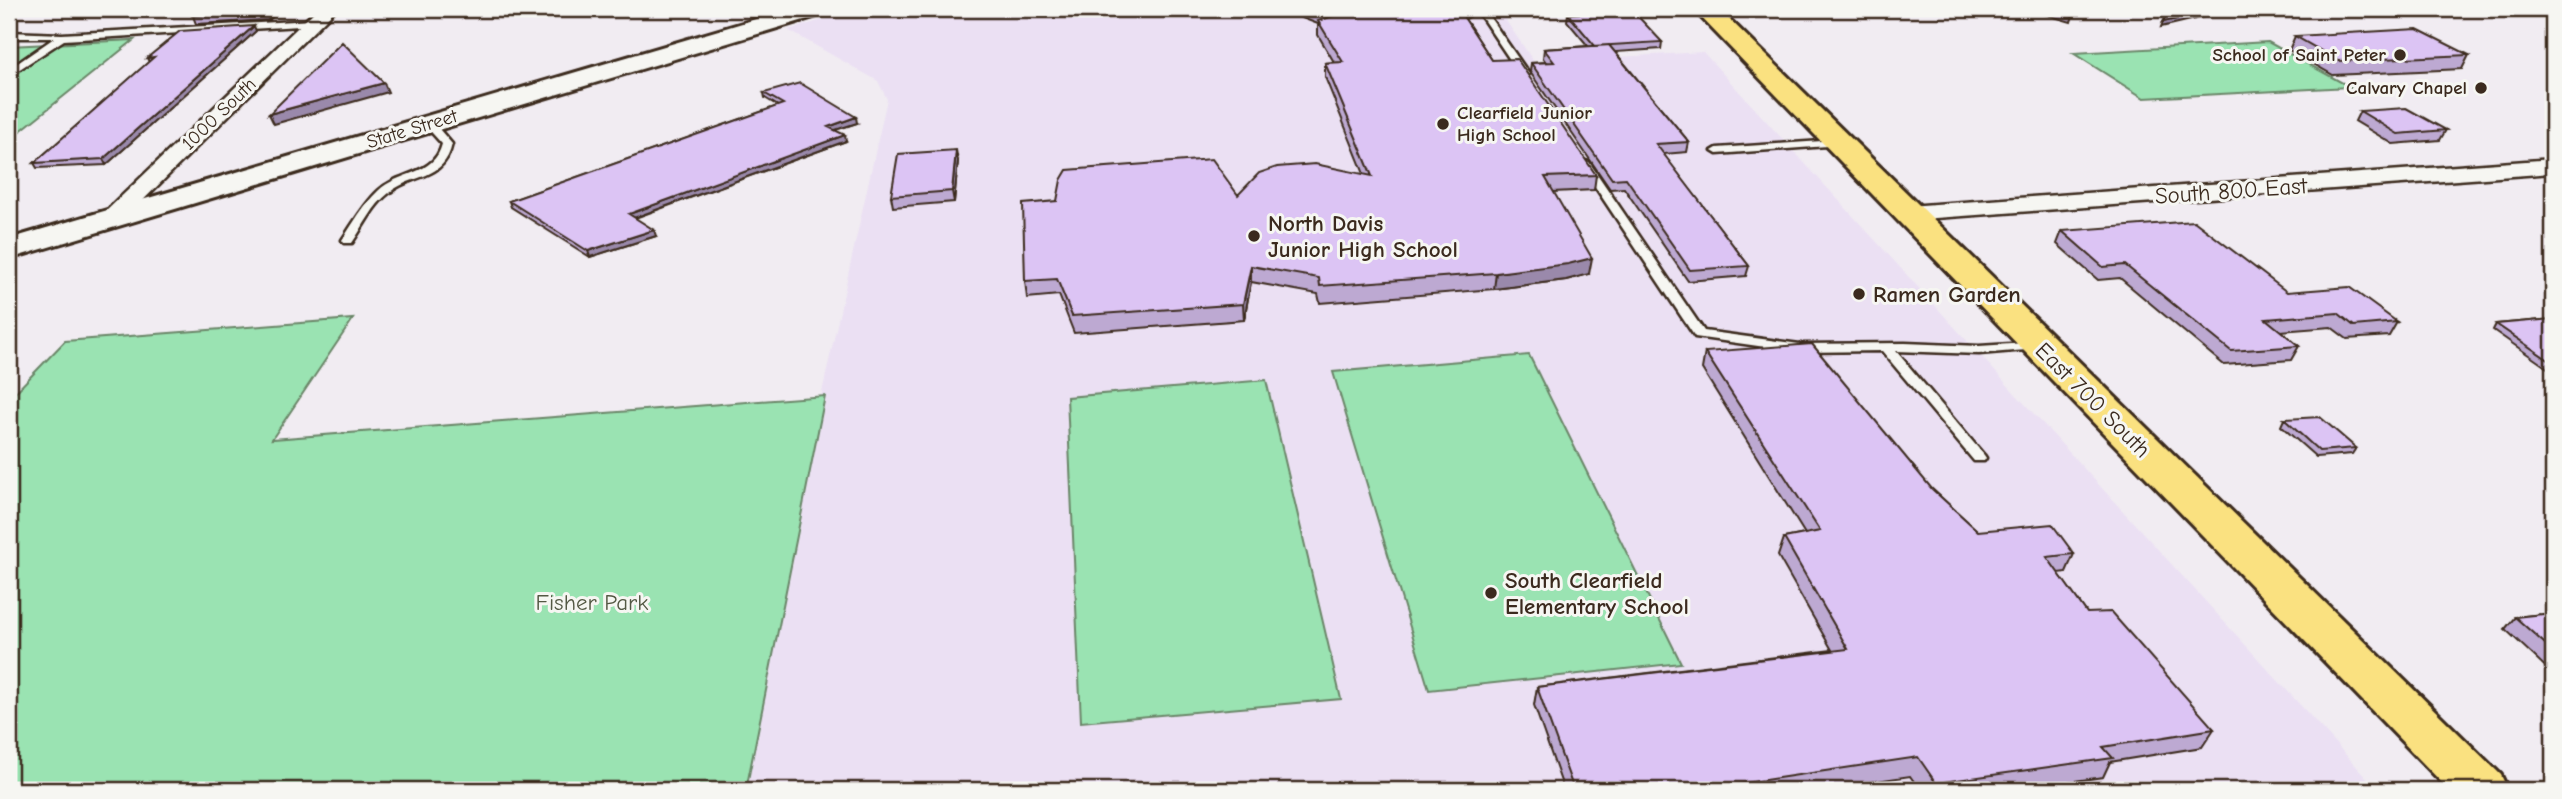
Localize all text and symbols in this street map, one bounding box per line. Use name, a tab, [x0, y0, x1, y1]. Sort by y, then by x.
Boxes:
place label: School of Saint Peter	[2213, 44, 2386, 66]
marker: School of Saint Peter	[2392, 47, 2408, 63]
street label: 1000 South	[177, 73, 261, 155]
place label: Calvary Chapel	[2346, 77, 2467, 99]
marker: Calvary Chapel	[2473, 80, 2489, 96]
place label: Clearfield Junior High School	[1457, 102, 1592, 146]
street label: State Street	[364, 105, 460, 153]
marker: Clearfield Junior High School	[1435, 116, 1451, 132]
street label: South 800 East	[2154, 172, 2309, 210]
place label: North Davis Junior High School	[1268, 210, 1458, 263]
marker: North Davis Junior High School	[1246, 228, 1262, 244]
place label: Ramen Garden	[1873, 281, 2021, 308]
marker: Ramen Garden	[1851, 286, 1867, 302]
street label: East 700 South	[2030, 337, 2156, 463]
place label: South Clearfield Elementary School	[1505, 567, 1689, 620]
marker: South Clearfield Elementary School	[1483, 585, 1499, 601]
park label: Fisher Park	[536, 589, 648, 616]

